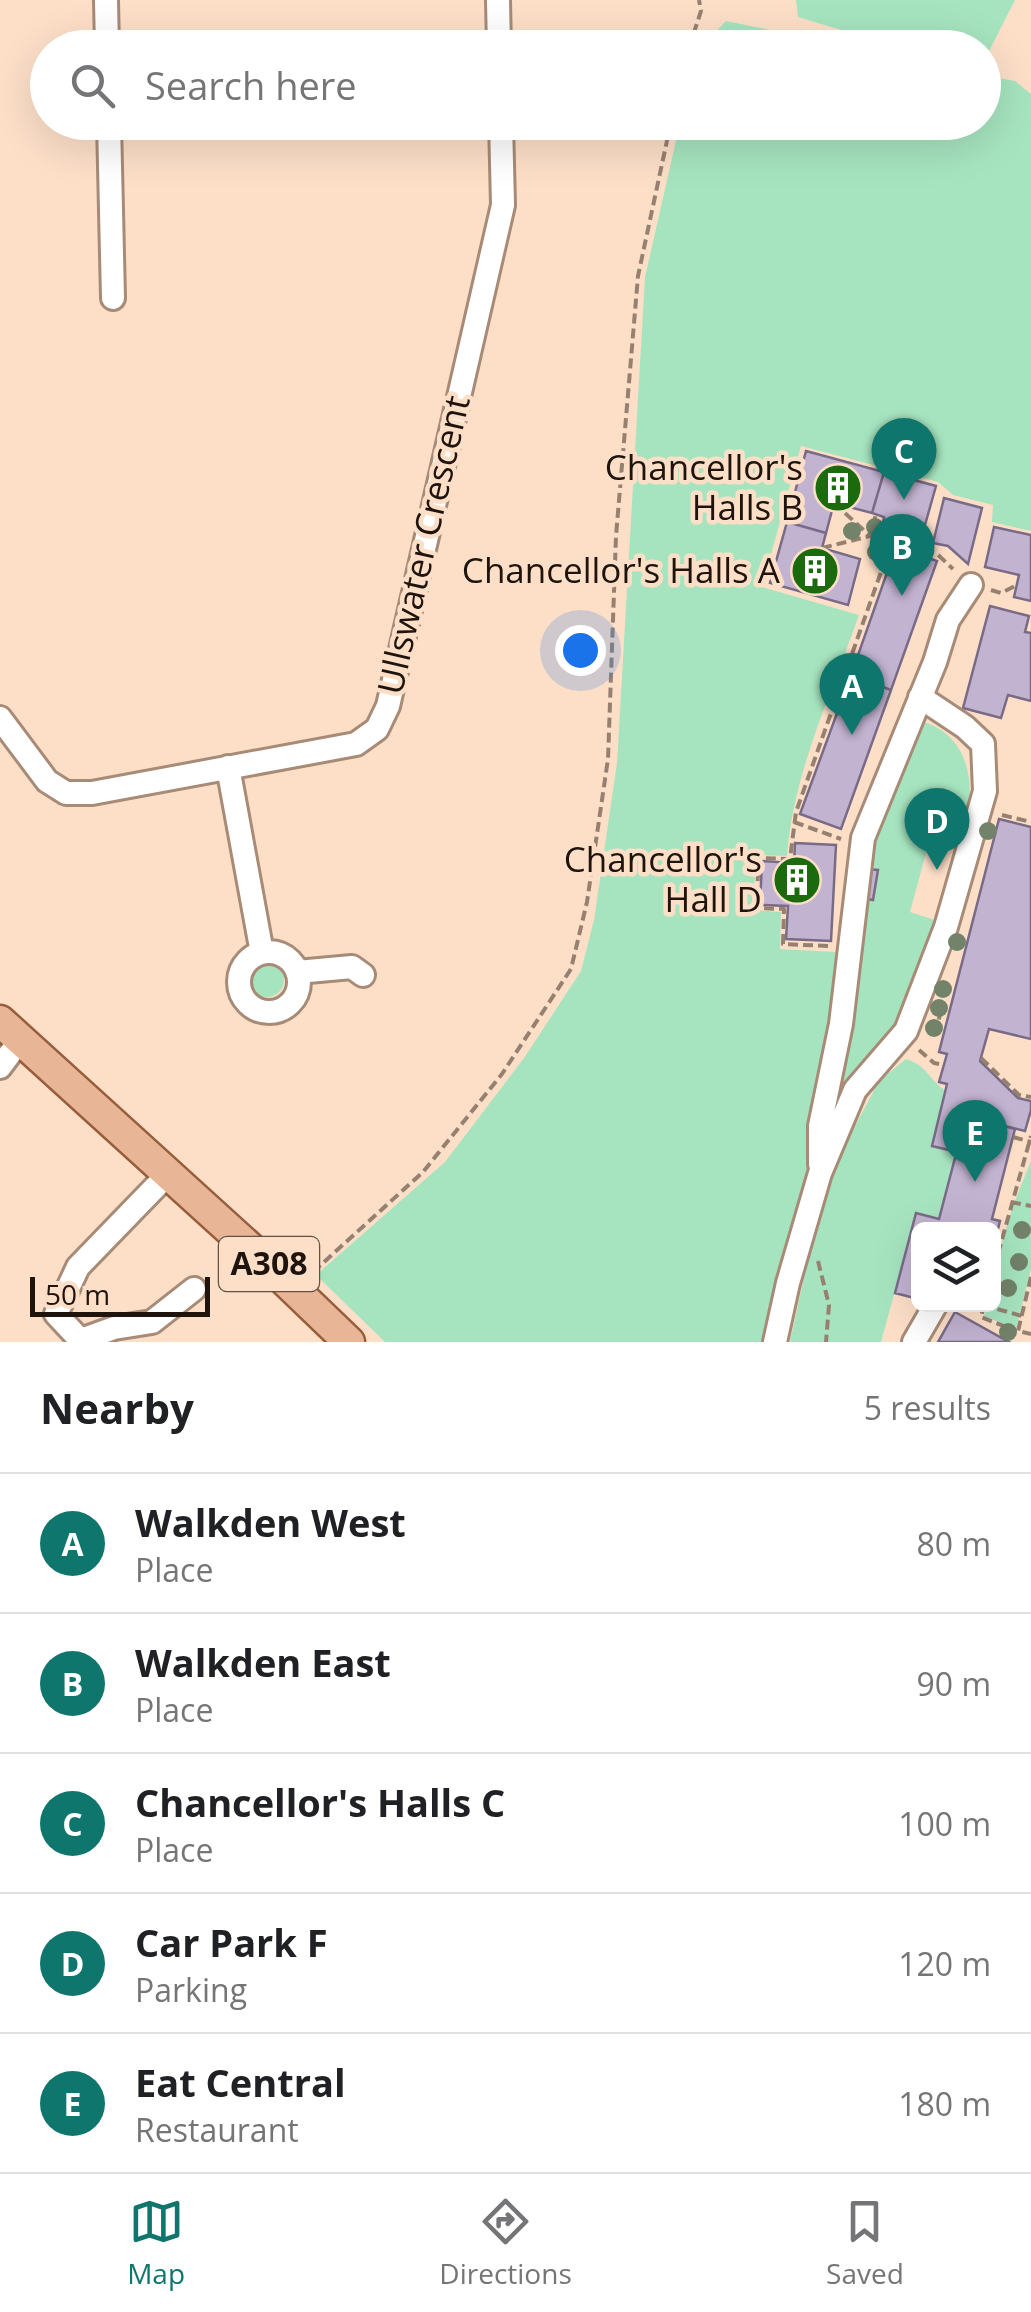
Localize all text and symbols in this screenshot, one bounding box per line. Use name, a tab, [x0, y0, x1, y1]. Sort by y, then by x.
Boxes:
search box	[30, 30, 1001, 140]
icon: search	[65, 58, 120, 113]
text: Search here	[145, 59, 357, 111]
street label: Ullswater Crescent	[365, 391, 480, 699]
pin: C	[872, 418, 936, 500]
place label: Chancellor's Halls B	[605, 443, 803, 530]
building icon: Chancellor's Halls B	[812, 462, 864, 514]
pin: B	[870, 514, 934, 596]
building icon: Chancellor's Halls A	[789, 545, 841, 597]
place label: Chancellor's Halls A	[462, 546, 781, 593]
your location	[555, 625, 606, 676]
pin: A	[820, 652, 884, 735]
pin: D	[904, 788, 970, 870]
place label: Chancellor's Hall D	[564, 835, 762, 922]
building icon: Chancellor's Hall D	[771, 854, 823, 906]
pin: E	[942, 1100, 1008, 1182]
map controls	[911, 1222, 1001, 1312]
button: layers	[911, 1222, 1001, 1312]
road number: A308	[219, 1237, 319, 1291]
scale bar	[30, 1272, 210, 1316]
text: 50 m	[45, 1275, 110, 1313]
text: Nearby	[40, 1379, 194, 1436]
text: 5 results	[864, 1386, 991, 1429]
text: Walkden West	[135, 1496, 406, 1548]
text: A	[61, 1522, 84, 1565]
text: 80 m	[916, 1522, 991, 1565]
text: Place	[135, 1548, 213, 1591]
text: Walkden East	[135, 1636, 391, 1688]
text: B	[62, 1662, 83, 1705]
text: 90 m	[916, 1662, 991, 1705]
text: Place	[135, 1688, 213, 1731]
text: Chancellor's Halls C	[135, 1776, 505, 1828]
text: C	[62, 1802, 83, 1845]
text: 100 m	[898, 1802, 991, 1845]
text: Place	[135, 1828, 213, 1871]
text: Car Park F	[135, 1916, 328, 1968]
text: D	[61, 1942, 84, 1985]
text: 120 m	[898, 1942, 991, 1985]
text: Parking	[135, 1968, 247, 2011]
text: Eat Central	[135, 2056, 346, 2108]
text: E	[64, 2082, 81, 2125]
text: 180 m	[898, 2082, 991, 2125]
text: Restaurant	[135, 2108, 299, 2151]
tab: Map	[127, 2194, 185, 2292]
tab: Directions	[439, 2194, 572, 2292]
tab: Saved	[826, 2194, 904, 2292]

